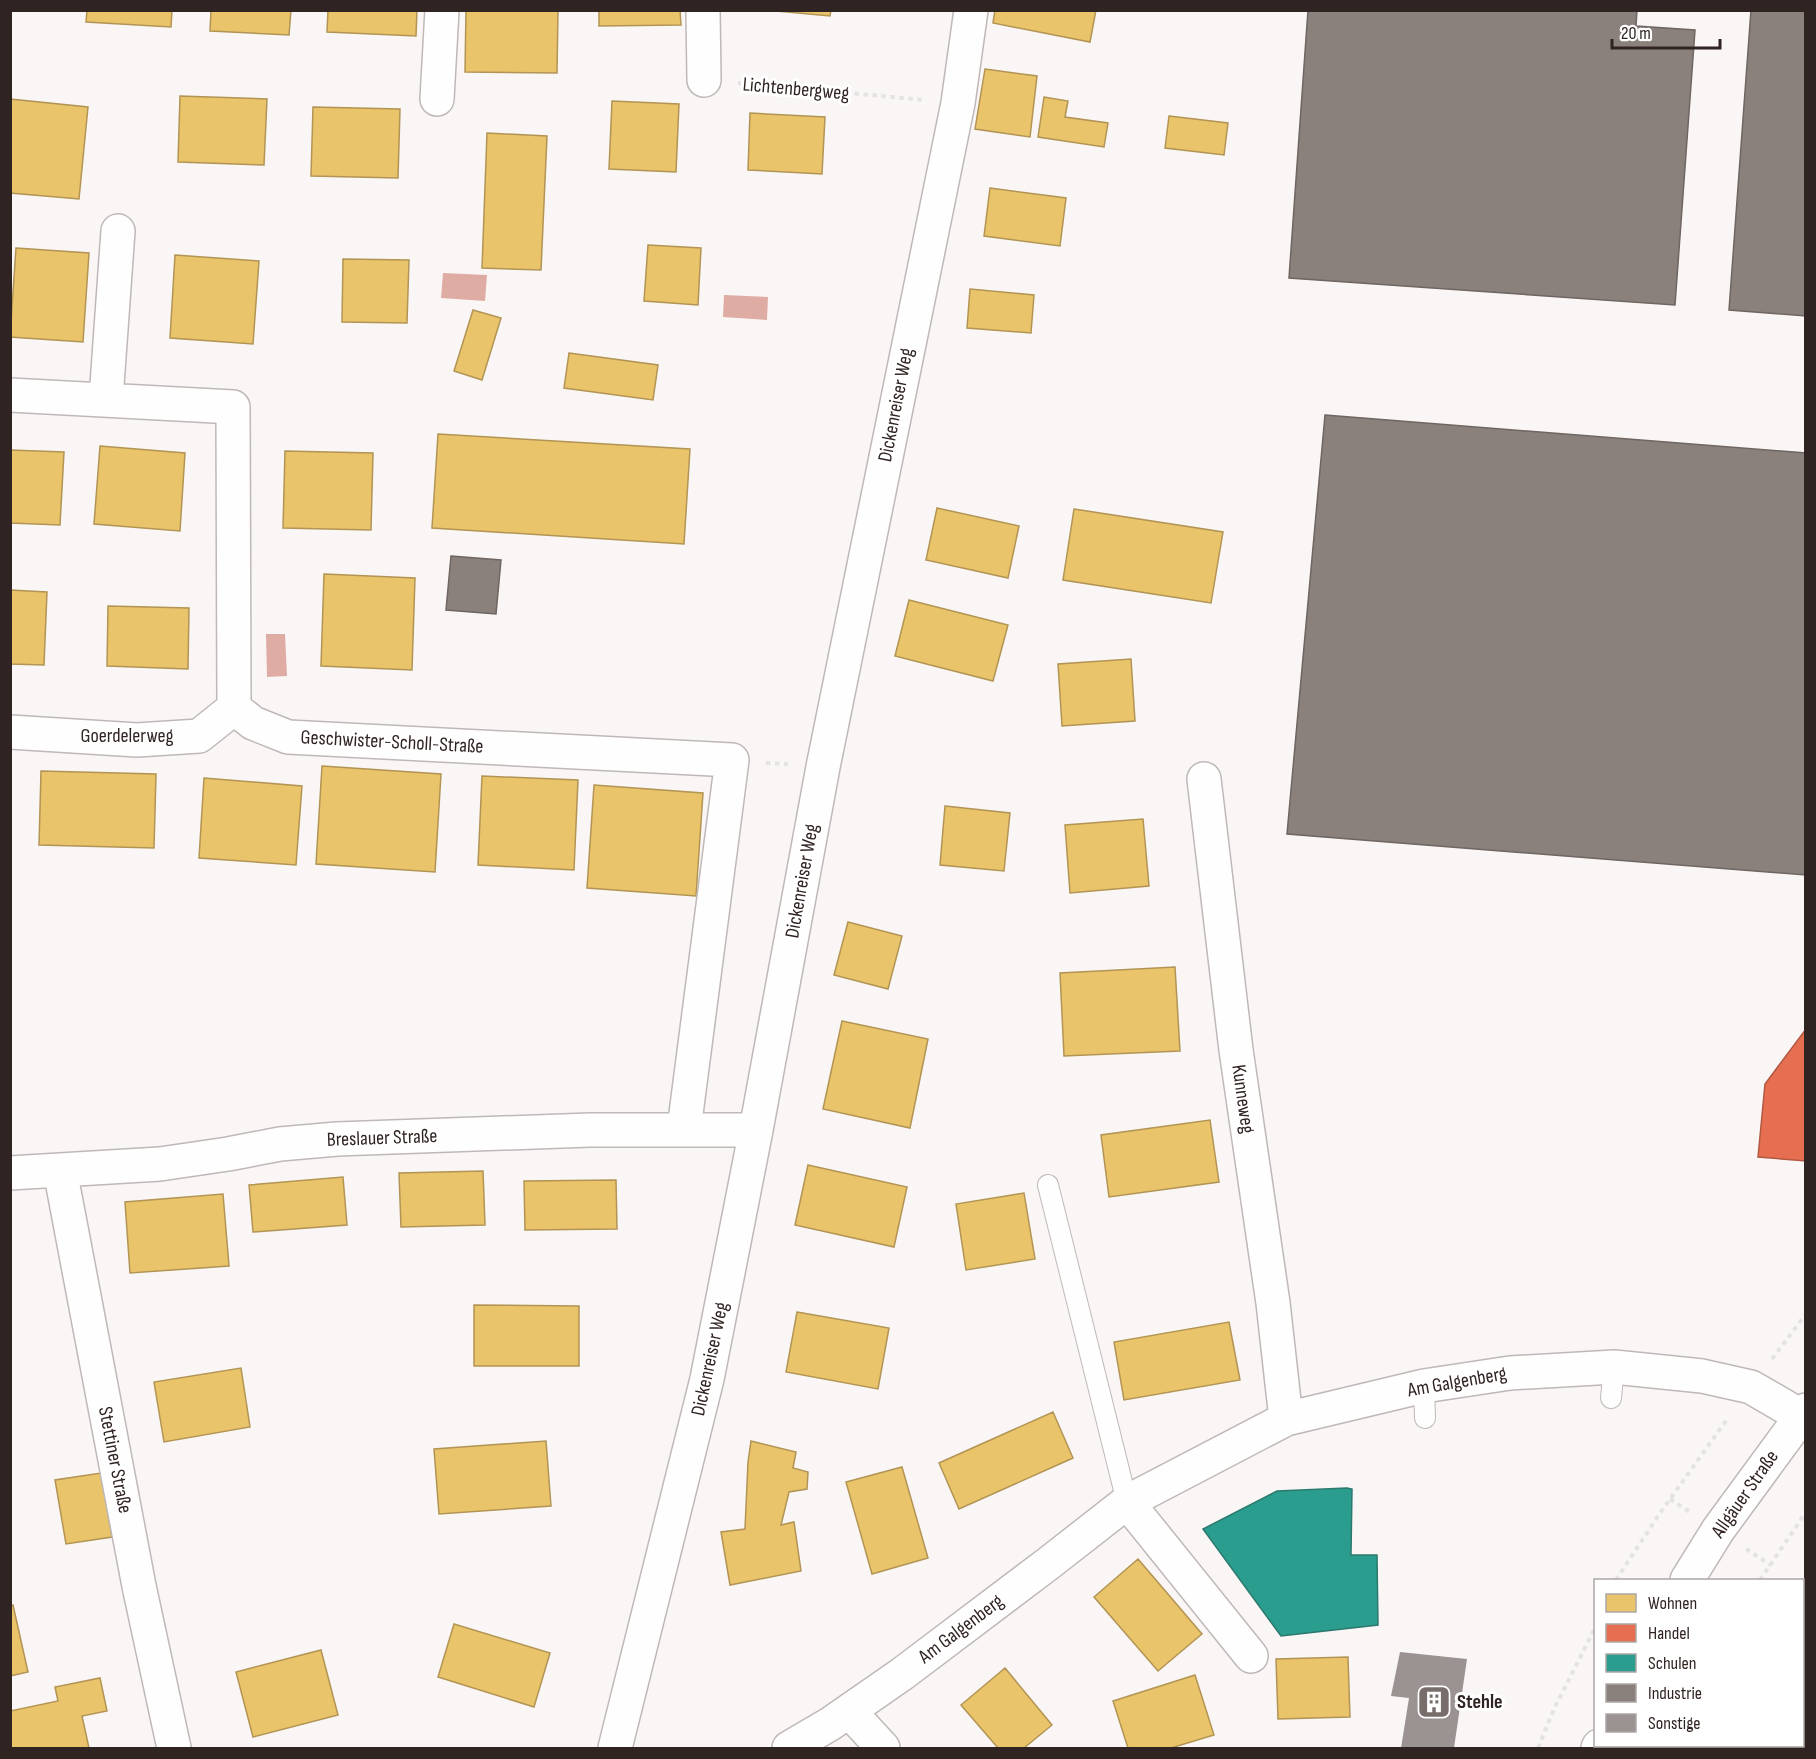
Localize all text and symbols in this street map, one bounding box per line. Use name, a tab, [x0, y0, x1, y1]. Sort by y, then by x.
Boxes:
scale bar	[1612, 12, 1720, 50]
text: 20 m	[1621, 23, 1651, 44]
street label: Lichtenbergweg	[742, 72, 850, 106]
street label: Dickenreiser Weg	[873, 346, 919, 464]
street label: Goerdelerweg	[80, 724, 174, 748]
street label: Geschwister-Scholl-Straße	[300, 725, 484, 759]
street label: Dickenreiser Weg	[780, 822, 824, 940]
street label: Kunneweg	[1226, 1063, 1260, 1135]
street label: Breslauer Straße	[326, 1124, 438, 1152]
street label: Dickenreiser Weg	[686, 1300, 734, 1418]
street label: Am Galgenberg	[1405, 1361, 1508, 1403]
street label: Stettiner Straße	[93, 1405, 137, 1515]
street label: Allgäuer Straße	[1706, 1446, 1784, 1543]
legend	[1594, 1579, 1804, 1747]
street label: Am Galgenberg	[913, 1589, 1008, 1669]
text: Wohnen	[1648, 1593, 1697, 1614]
text: Handel	[1648, 1623, 1690, 1644]
text: Schulen	[1648, 1653, 1696, 1674]
text: Industrie	[1648, 1683, 1702, 1704]
building icon: Stehle	[1416, 1684, 1452, 1720]
place label: Stehle	[1457, 1690, 1503, 1714]
text: Sonstige	[1648, 1713, 1701, 1734]

